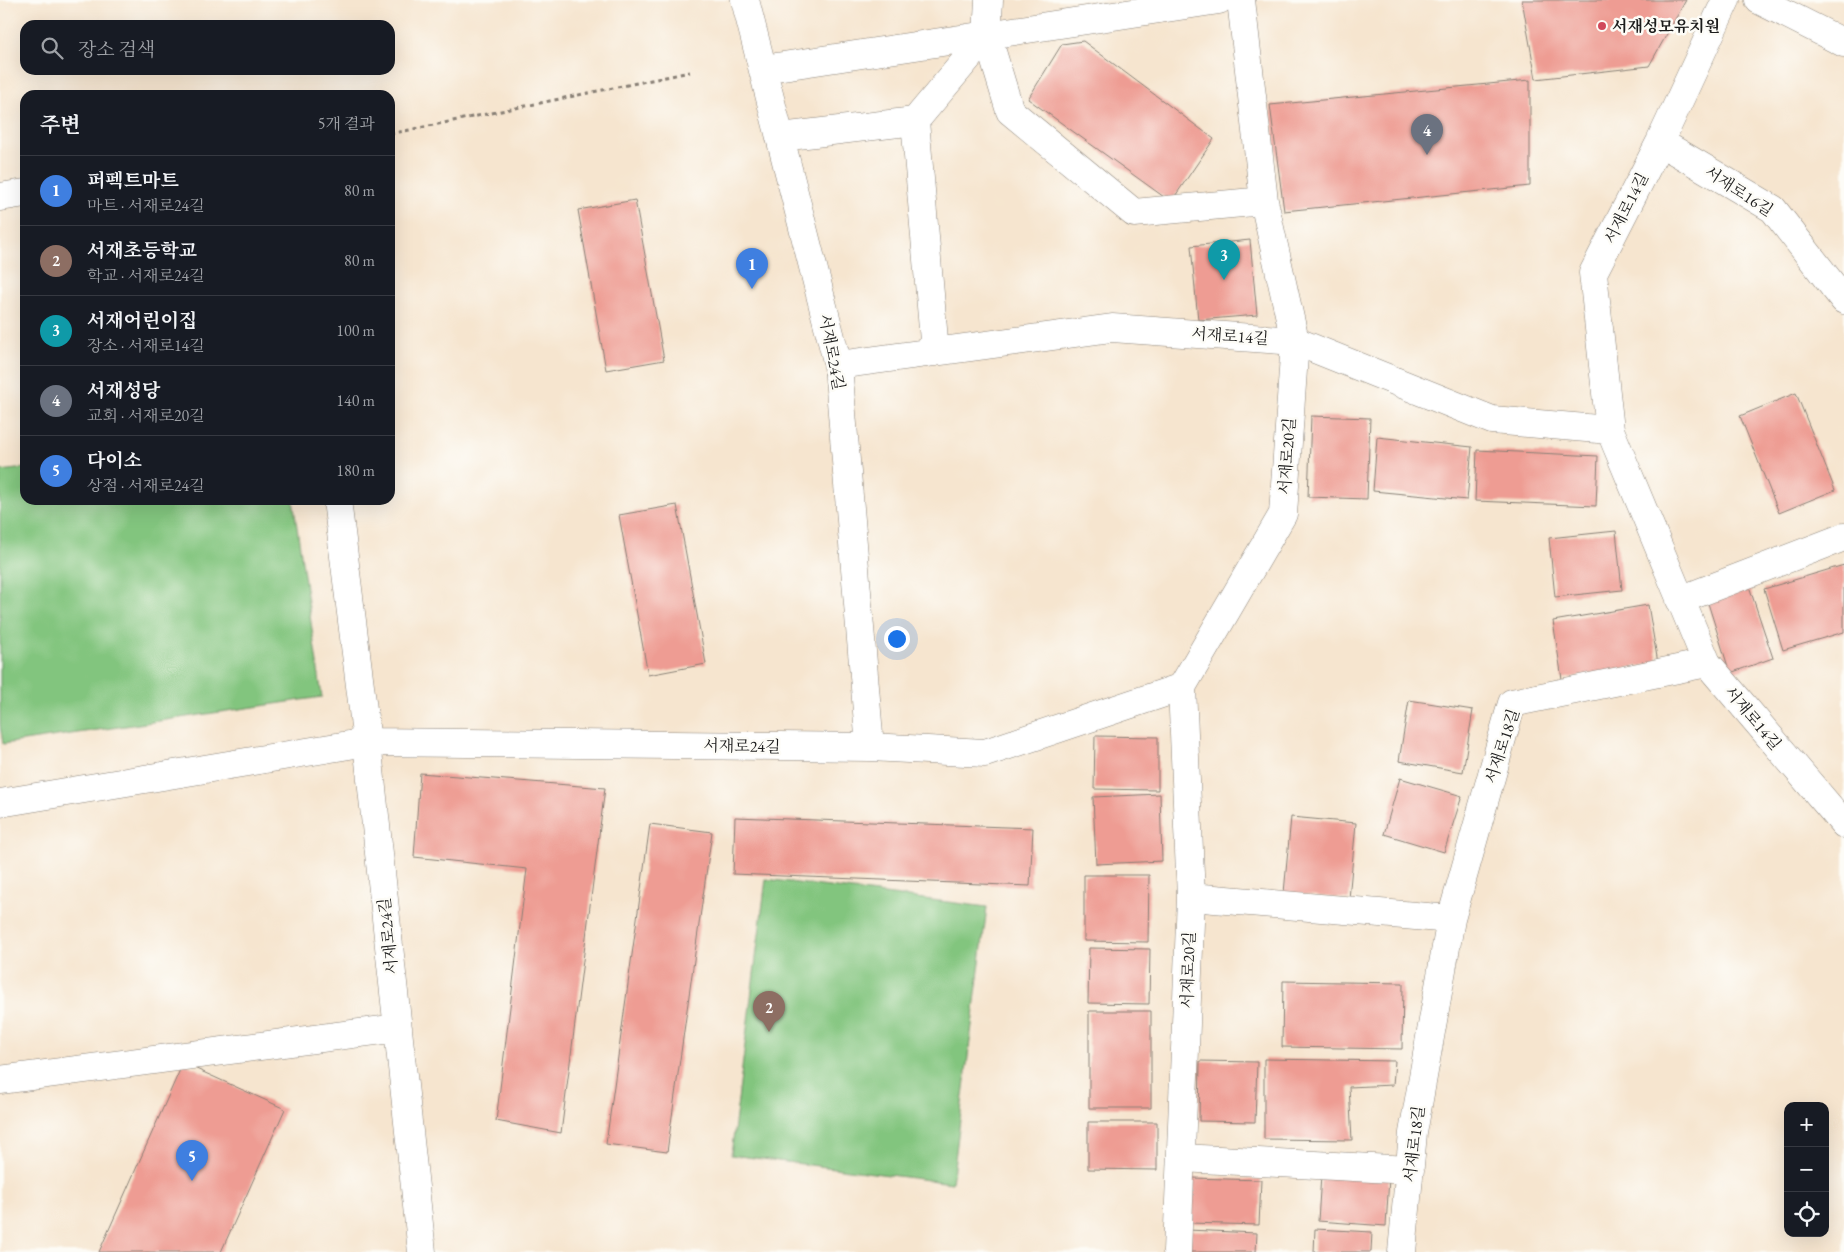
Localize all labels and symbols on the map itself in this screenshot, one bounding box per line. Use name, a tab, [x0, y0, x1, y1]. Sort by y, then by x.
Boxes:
place label: 서재성모유치원	[1612, 16, 1720, 37]
marker: 서재성모유치원	[1596, 20, 1608, 32]
pin: 4	[1411, 114, 1443, 155]
street label: 서재로16길	[1701, 161, 1777, 221]
street label: 서재로14길	[1599, 169, 1653, 247]
pin: 3	[1208, 239, 1240, 280]
pin: 1	[736, 248, 768, 289]
street label: 서재로24길	[814, 312, 850, 392]
street label: 서재로14길	[1191, 323, 1269, 349]
street label: 서재로20길	[1274, 417, 1300, 495]
your location	[884, 626, 910, 652]
street label: 서재로14길	[1720, 682, 1786, 754]
street label: 서재로18길	[1480, 706, 1524, 786]
street label: 서재로24길	[703, 735, 781, 757]
street label: 서재로24길	[374, 897, 402, 975]
street label: 서재로20길	[1176, 931, 1200, 1009]
pin: 2	[753, 991, 785, 1032]
street label: 서재로18길	[1399, 1104, 1429, 1184]
pin: 5	[176, 1140, 208, 1181]

